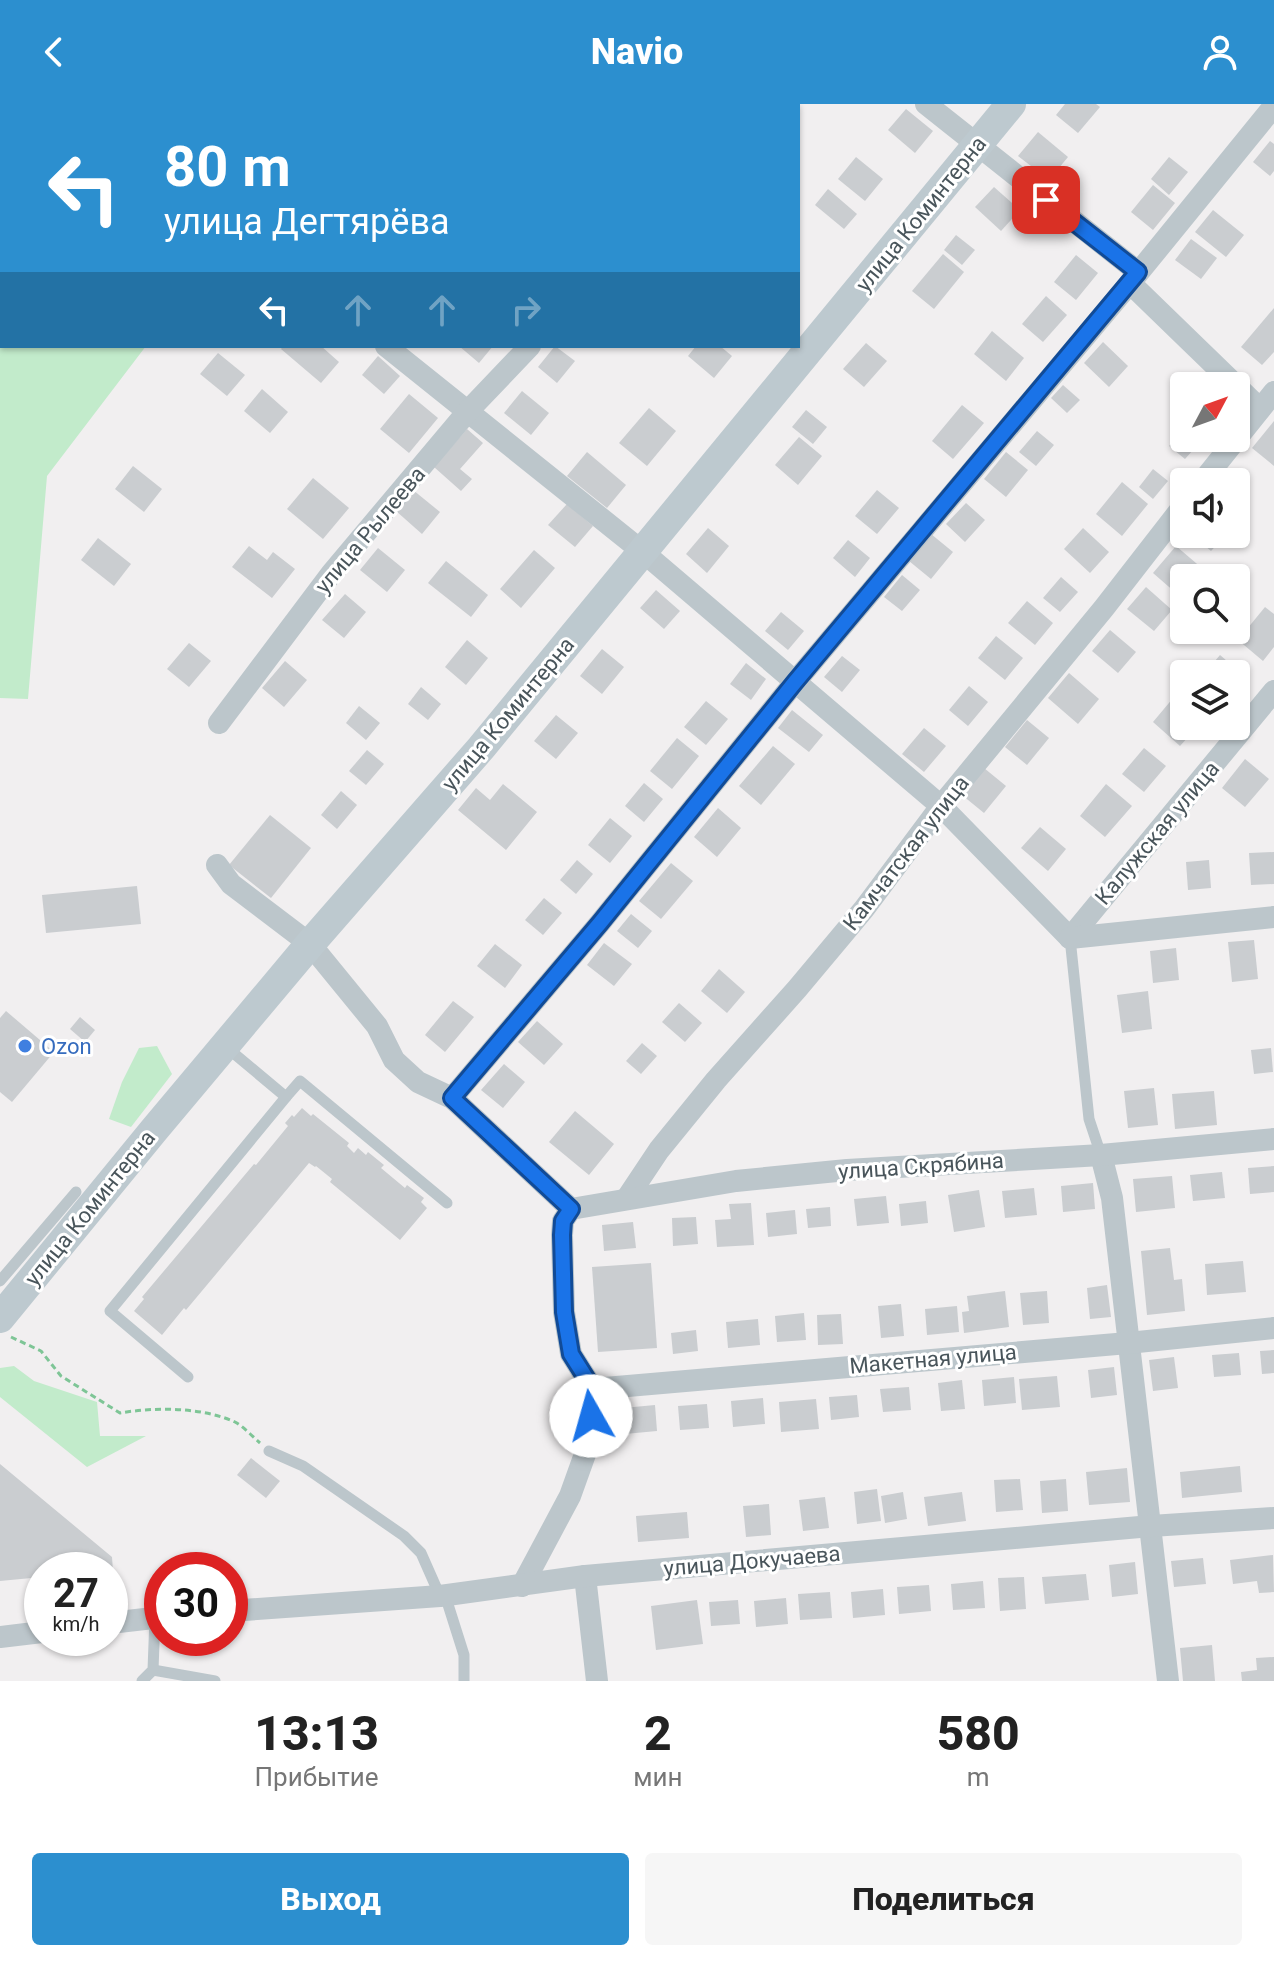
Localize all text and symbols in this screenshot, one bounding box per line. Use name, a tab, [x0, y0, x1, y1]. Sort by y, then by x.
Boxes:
icon: back	[32, 30, 76, 74]
icon: person	[1198, 30, 1242, 74]
text: Navio	[591, 31, 683, 73]
street label: улица Коминтерна	[851, 131, 991, 297]
text: 80 m	[164, 134, 291, 200]
icon: left	[32, 136, 136, 240]
pin	[1012, 166, 1080, 234]
icon: arrive	[1024, 178, 1068, 222]
text: улица Дегтярёва	[164, 201, 450, 243]
icon: left	[252, 288, 296, 332]
icon: ahead	[336, 288, 380, 332]
icon: ahead	[420, 288, 464, 332]
icon: right	[504, 288, 548, 332]
north arrow	[1170, 372, 1250, 452]
map controls	[1170, 372, 1250, 740]
street label: улица Рылеева	[310, 462, 430, 598]
button: sound	[1170, 468, 1250, 548]
button: search	[1170, 564, 1250, 644]
street label: улица Коминтерна	[437, 632, 579, 796]
button: layers	[1170, 660, 1250, 740]
street label: Калужская улица	[1090, 756, 1224, 910]
street label: Камчатская улица	[838, 771, 974, 935]
place label: Ozon	[41, 1034, 92, 1059]
marker: Ozon	[16, 1037, 34, 1055]
street label: улица Коминтерна	[20, 1125, 160, 1291]
street label: улица Скрябина	[837, 1148, 1005, 1184]
street label: Макетная улица	[848, 1339, 1018, 1379]
position arrow	[549, 1374, 633, 1458]
street label: улица Докучаева	[663, 1541, 841, 1581]
speed limit sign: 30	[144, 1552, 248, 1656]
text: 27	[53, 1570, 99, 1617]
text: km/h	[53, 1612, 99, 1636]
text: 13:13	[254, 1705, 379, 1762]
text: 2	[644, 1705, 672, 1762]
text: 580	[937, 1705, 1020, 1762]
text: Прибытие	[255, 1762, 379, 1792]
text: мин	[633, 1762, 682, 1792]
text: m	[967, 1762, 990, 1792]
button: Выход	[32, 1853, 629, 1945]
button: Поделиться	[645, 1853, 1242, 1945]

